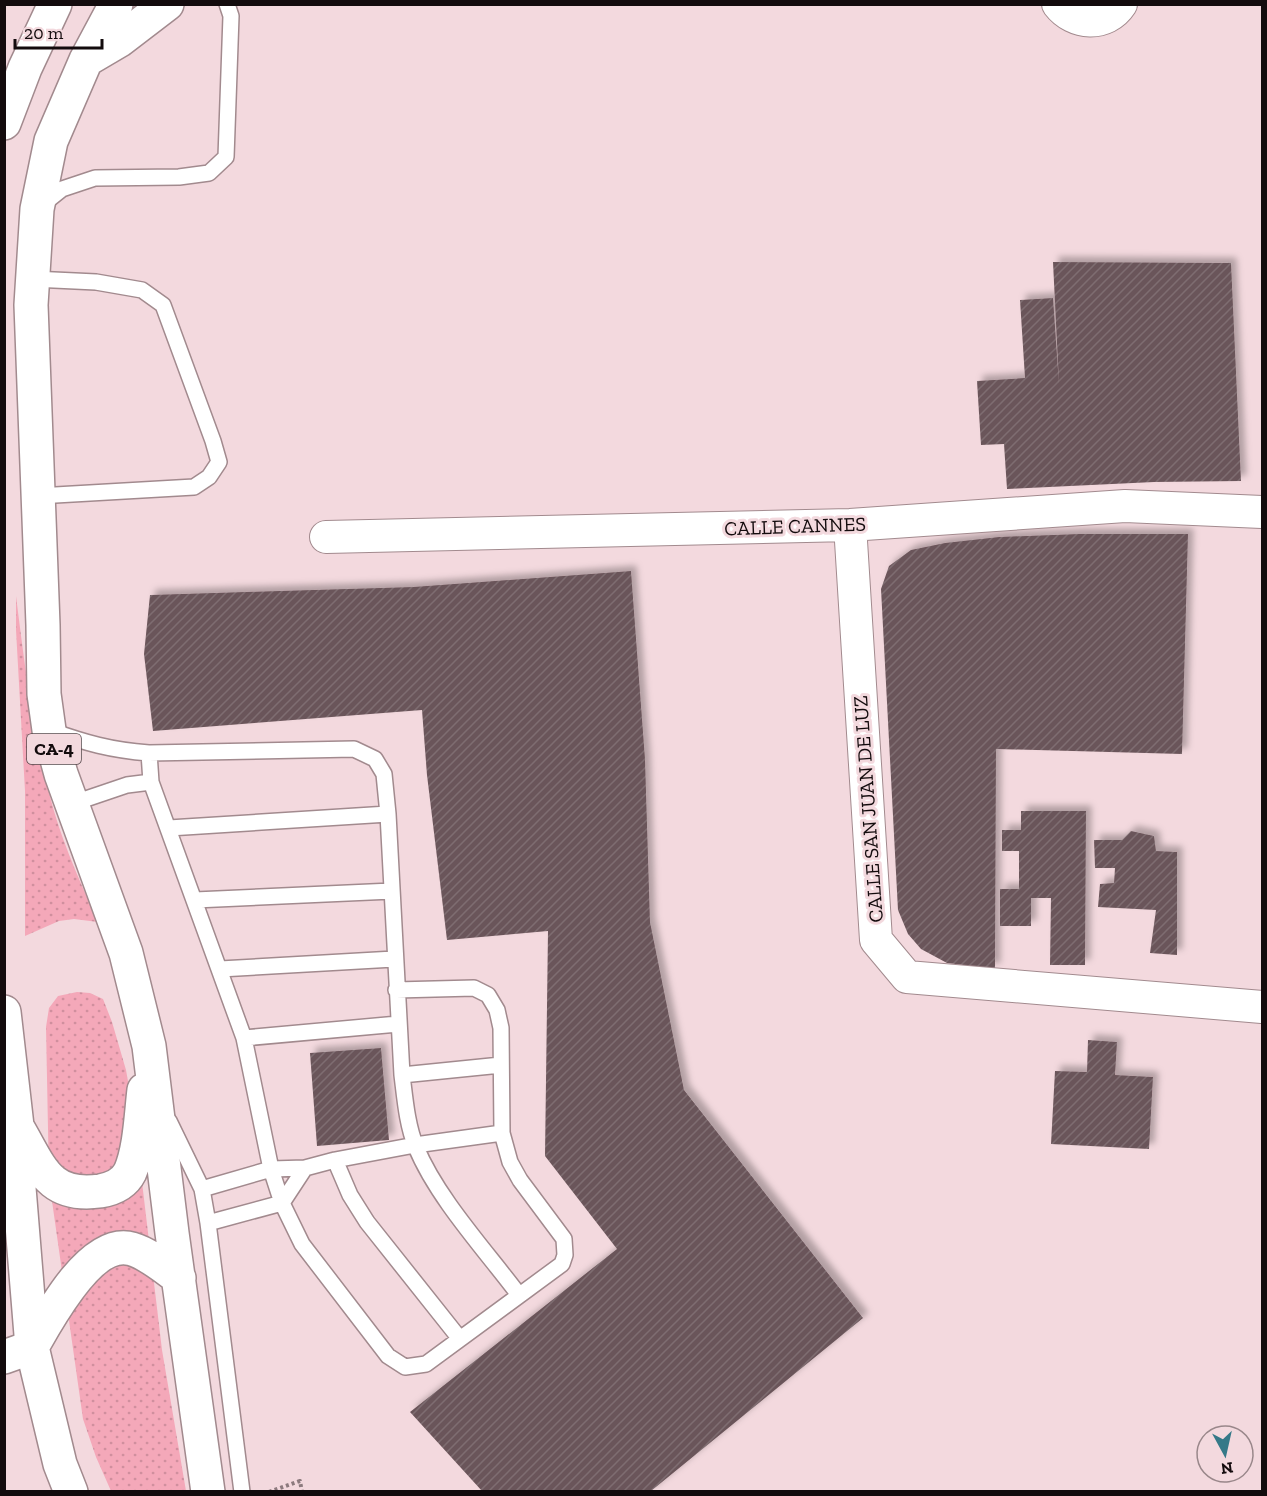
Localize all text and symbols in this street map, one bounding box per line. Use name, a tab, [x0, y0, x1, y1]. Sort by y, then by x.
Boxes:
scale bar	[15, 12, 102, 50]
text: 20 m	[24, 22, 64, 44]
street label: CALLE CANNES	[724, 512, 866, 540]
street label: CALLE SAN JUAN DE LUZ	[848, 695, 888, 923]
road number: CA-4	[27, 734, 81, 764]
north arrow	[1195, 1424, 1255, 1484]
text: N	[1220, 1458, 1234, 1479]

